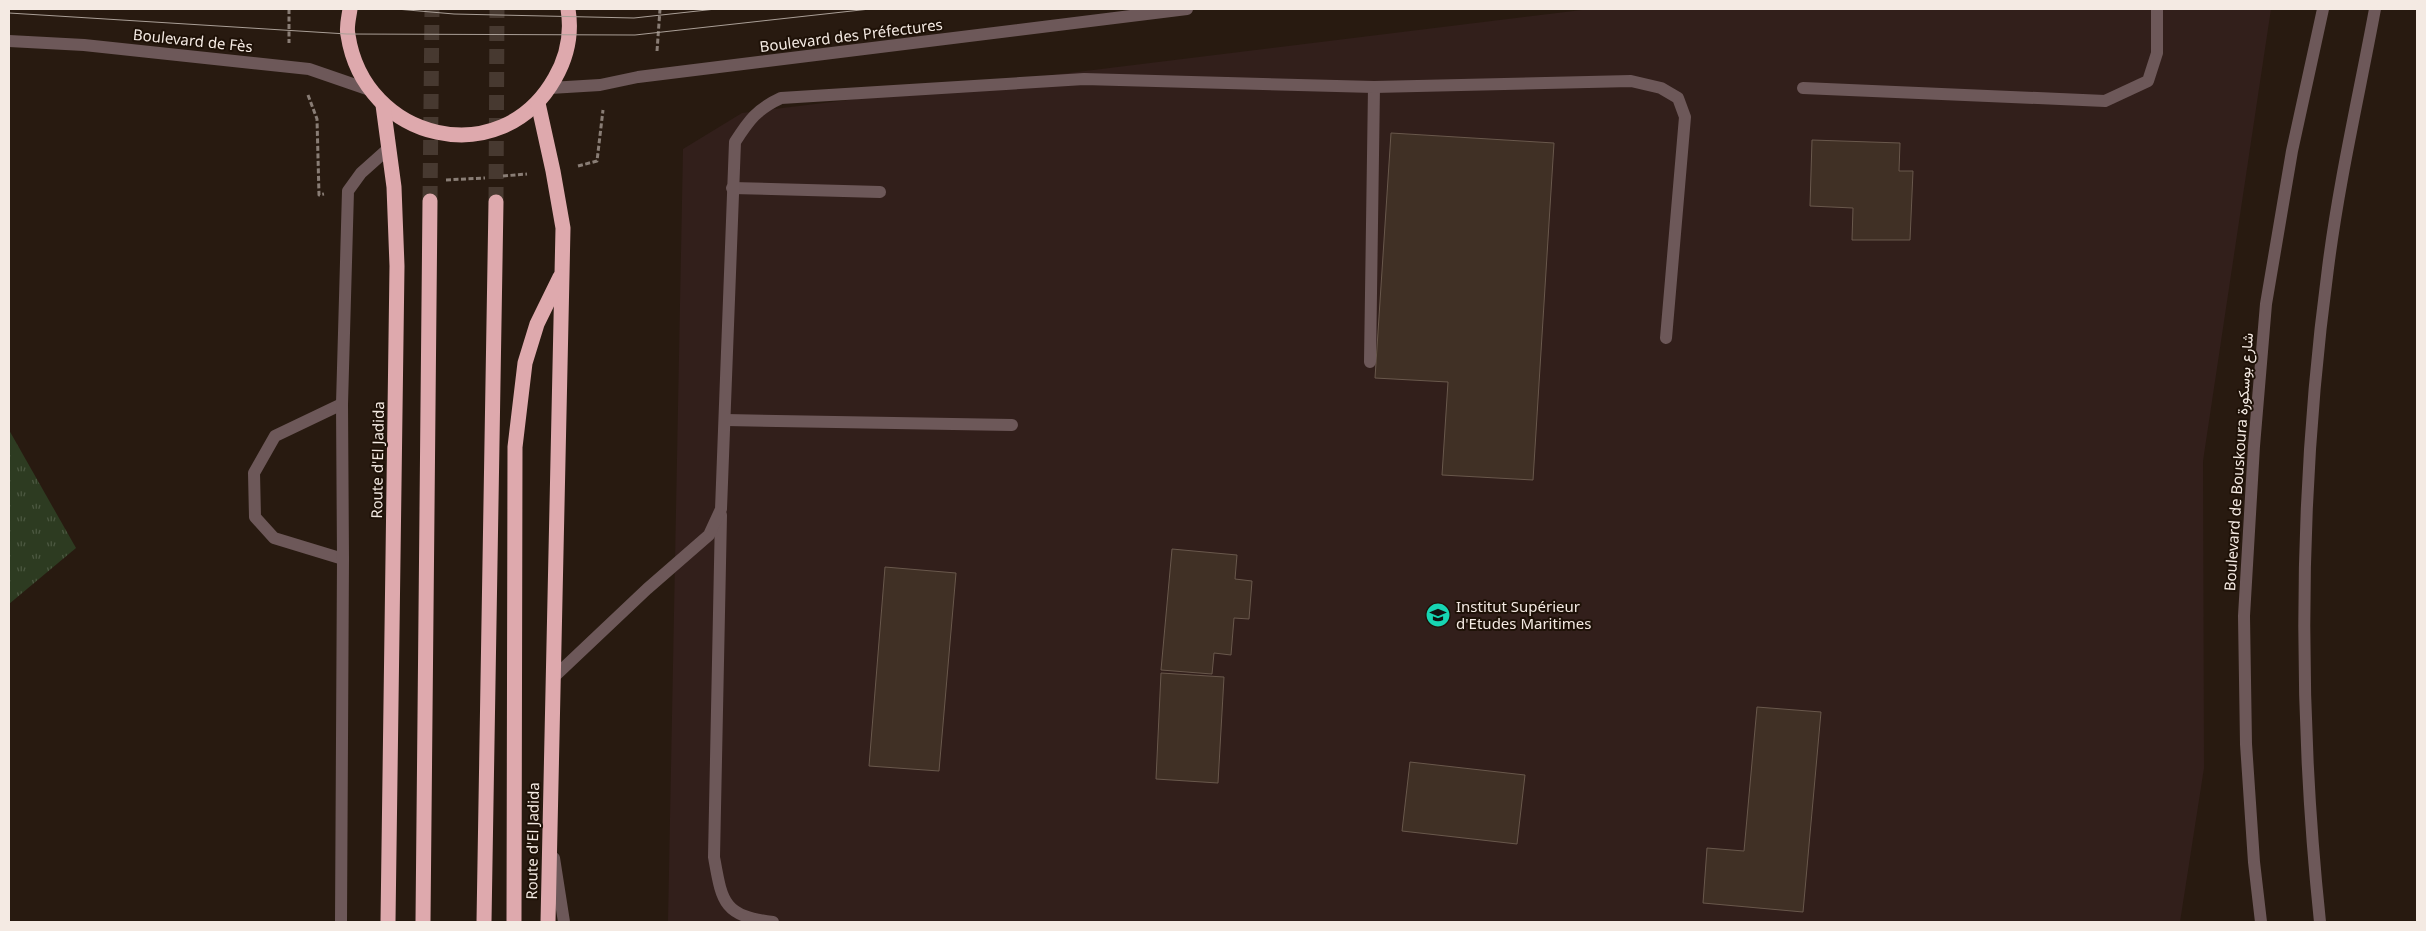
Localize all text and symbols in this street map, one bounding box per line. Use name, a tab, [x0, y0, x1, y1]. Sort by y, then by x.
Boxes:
street label: Boulevard des Préfectures	[758, 14, 944, 56]
street label: Boulevard de Fès	[132, 24, 254, 56]
street label: Boulevard de Bouskoura شارع بوسكورة	[2219, 332, 2259, 592]
street label: Route d'El Jadida	[366, 401, 388, 519]
place label: Institut Supérieur d'Etudes Maritimes	[1456, 596, 1591, 633]
school or university icon: Institut Supérieur d'Etudes Maritimes	[1425, 602, 1451, 628]
street label: Route d'El Jadida	[521, 782, 543, 900]

